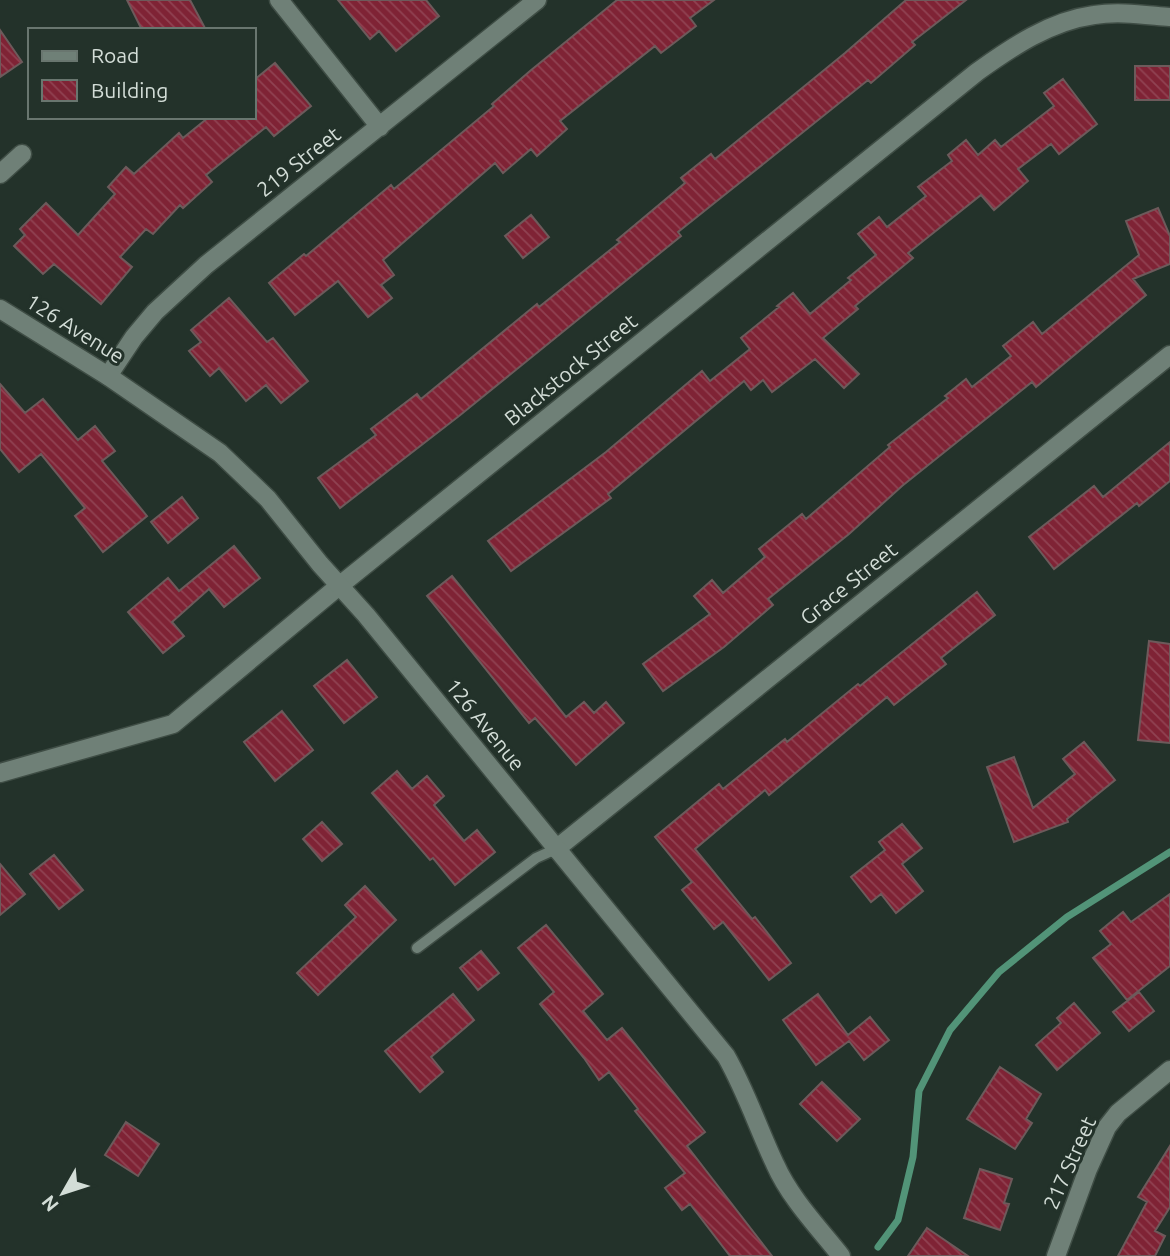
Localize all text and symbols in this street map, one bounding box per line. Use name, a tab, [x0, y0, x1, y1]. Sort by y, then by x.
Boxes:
legend	[28, 28, 256, 119]
text: Road	[91, 43, 139, 67]
text: Building	[91, 78, 168, 102]
street label: 219 Street	[252, 121, 345, 201]
street label: 126 Avenue	[22, 289, 129, 368]
street label: Blackstock Street	[499, 308, 641, 430]
street label: Grace Street	[795, 537, 902, 629]
street label: 126 Avenue	[441, 674, 530, 775]
street label: 217 Street	[1038, 1112, 1100, 1213]
north arrow	[28, 1158, 98, 1228]
text: N	[37, 1191, 63, 1216]

